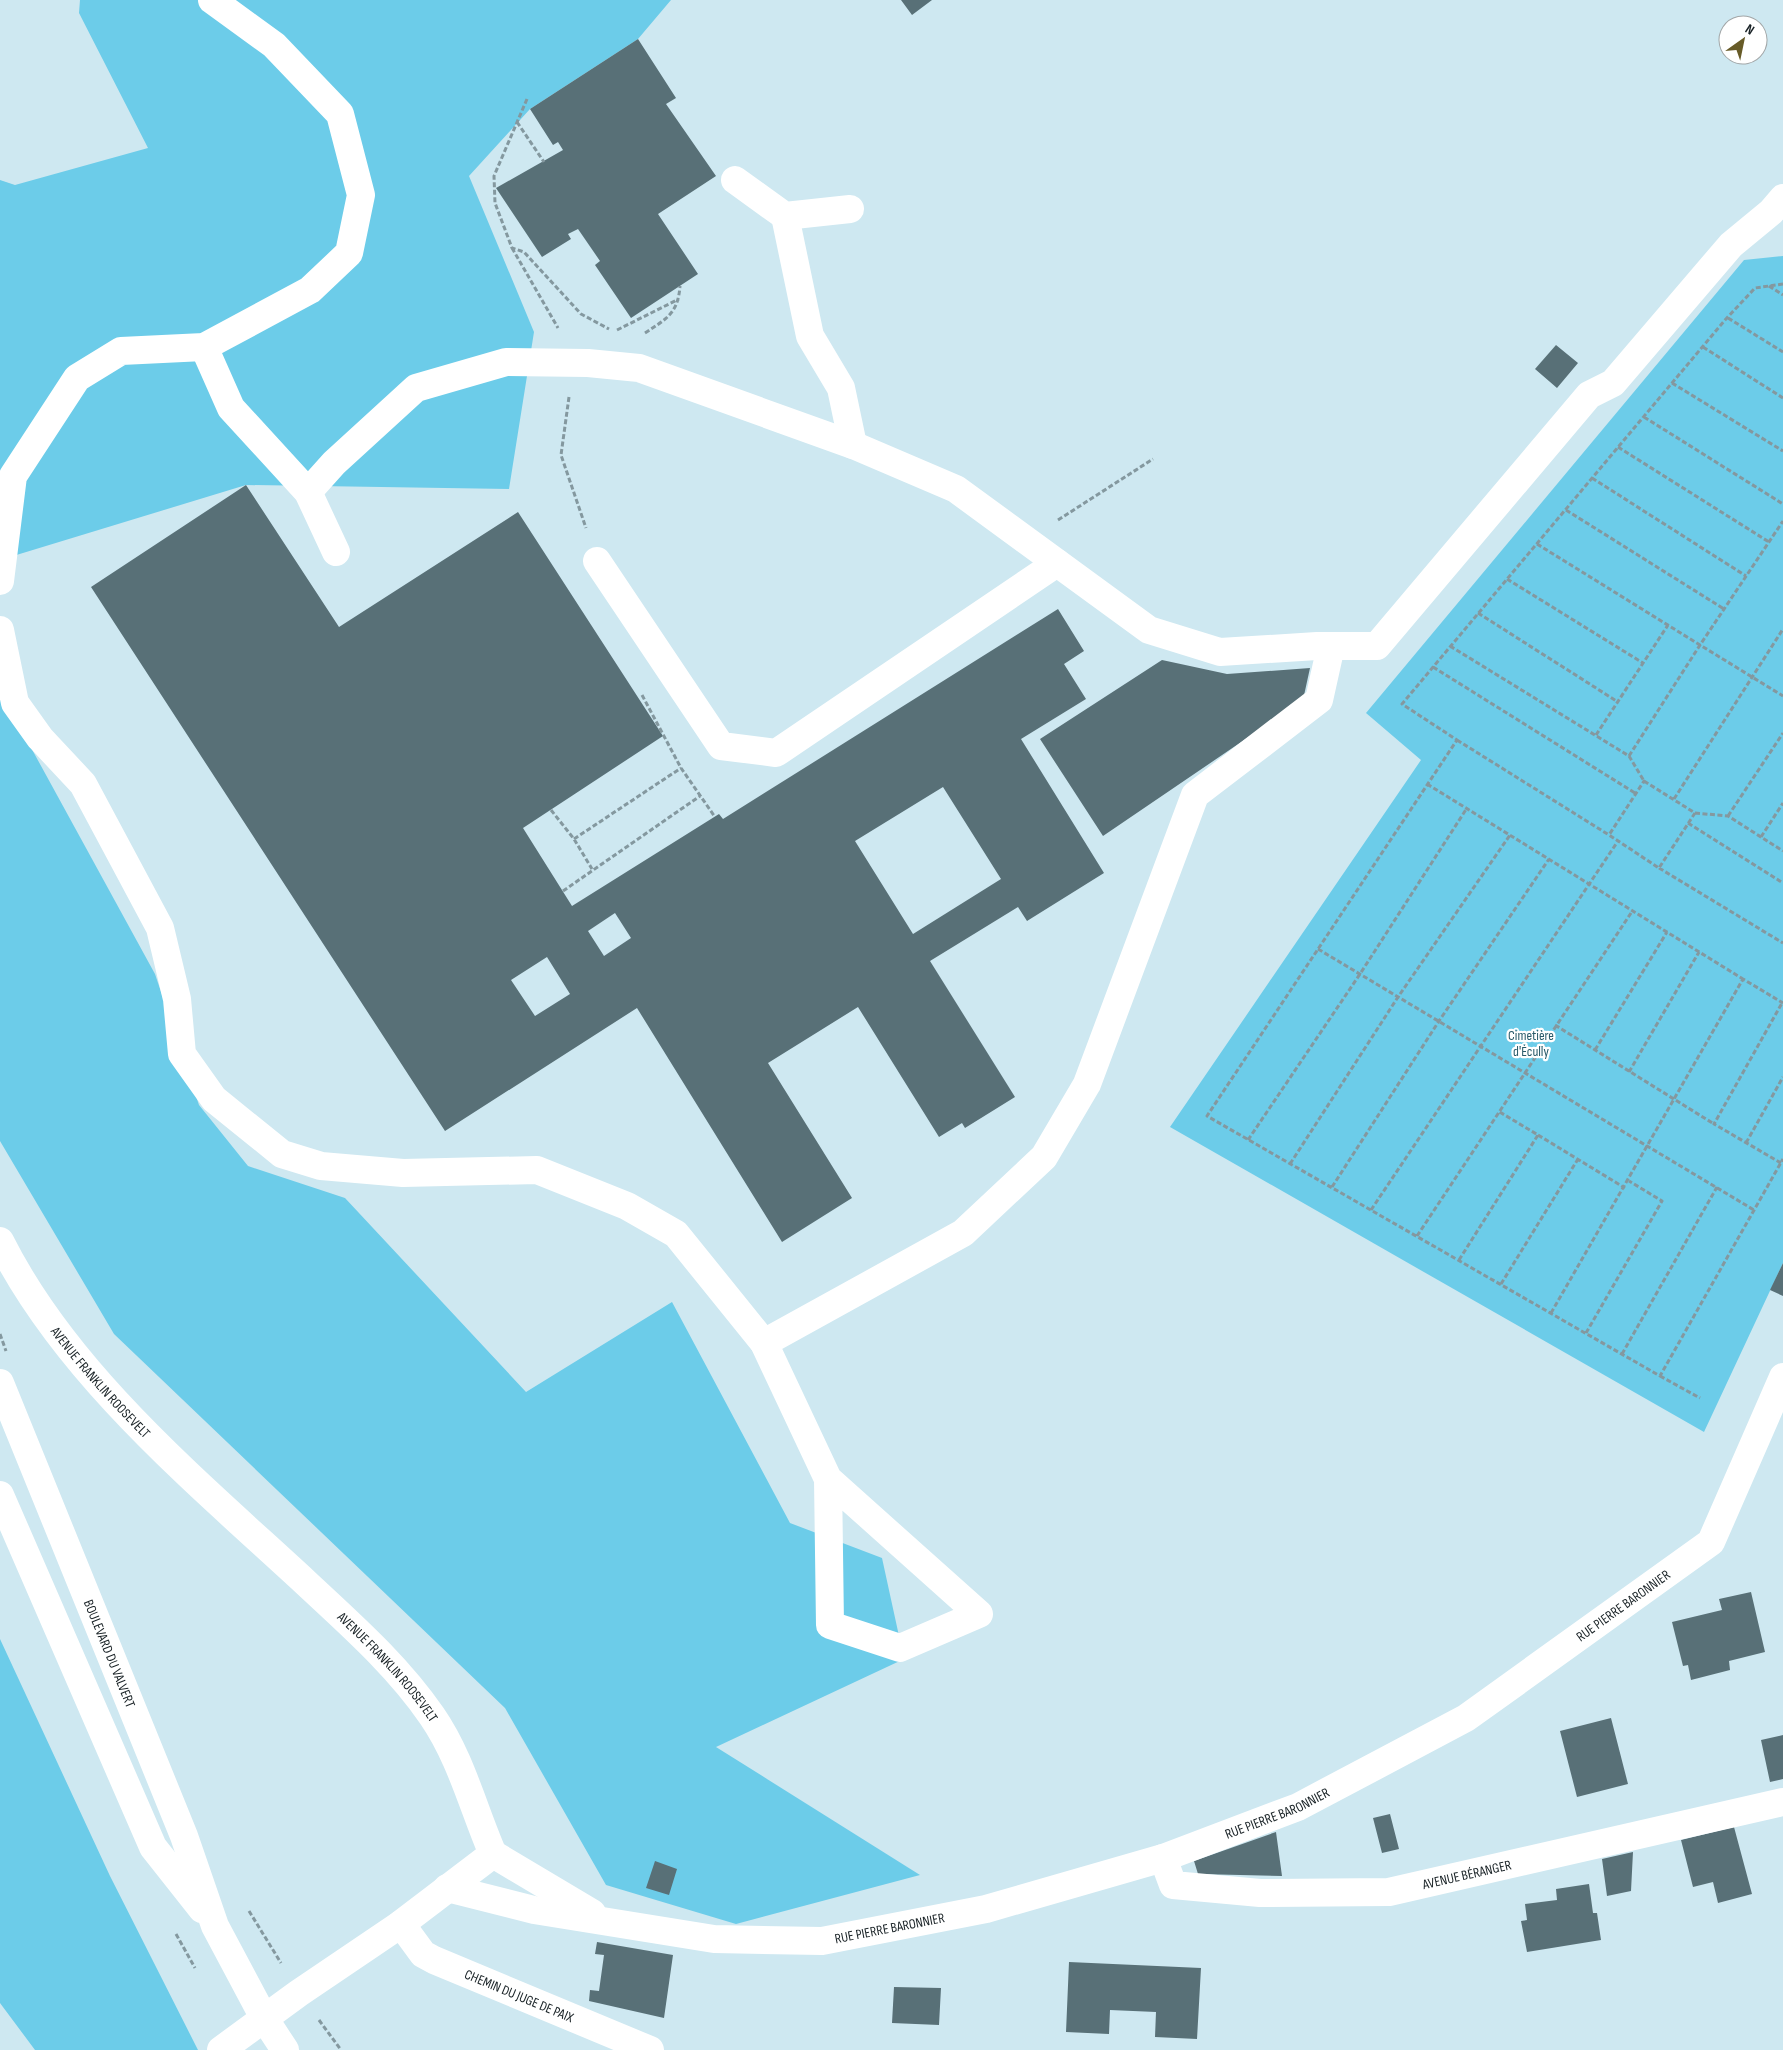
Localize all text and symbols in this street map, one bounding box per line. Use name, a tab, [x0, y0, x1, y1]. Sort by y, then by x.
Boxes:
north arrow	[1718, 15, 1768, 65]
text: N	[1742, 20, 1758, 39]
park label: Cimetière d'Écully	[1508, 1027, 1554, 1060]
street label: AVENUE FRANKLIN ROOSEVELT	[47, 1322, 154, 1441]
street label: RUE PIERRE BARONNIER	[1573, 1565, 1674, 1645]
street label: BOULEVARD DU VALVERT	[80, 1597, 140, 1710]
street label: AVENUE FRANKLIN ROOSEVELT	[333, 1608, 442, 1725]
street label: RUE PIERRE BARONNIER	[1222, 1783, 1333, 1842]
street label: AVENUE BÉRANGER	[1420, 1856, 1513, 1893]
street label: RUE PIERRE BARONNIER	[833, 1909, 947, 1947]
street label: CHEMIN DU JUGE DE PAIX	[462, 1965, 576, 2026]

